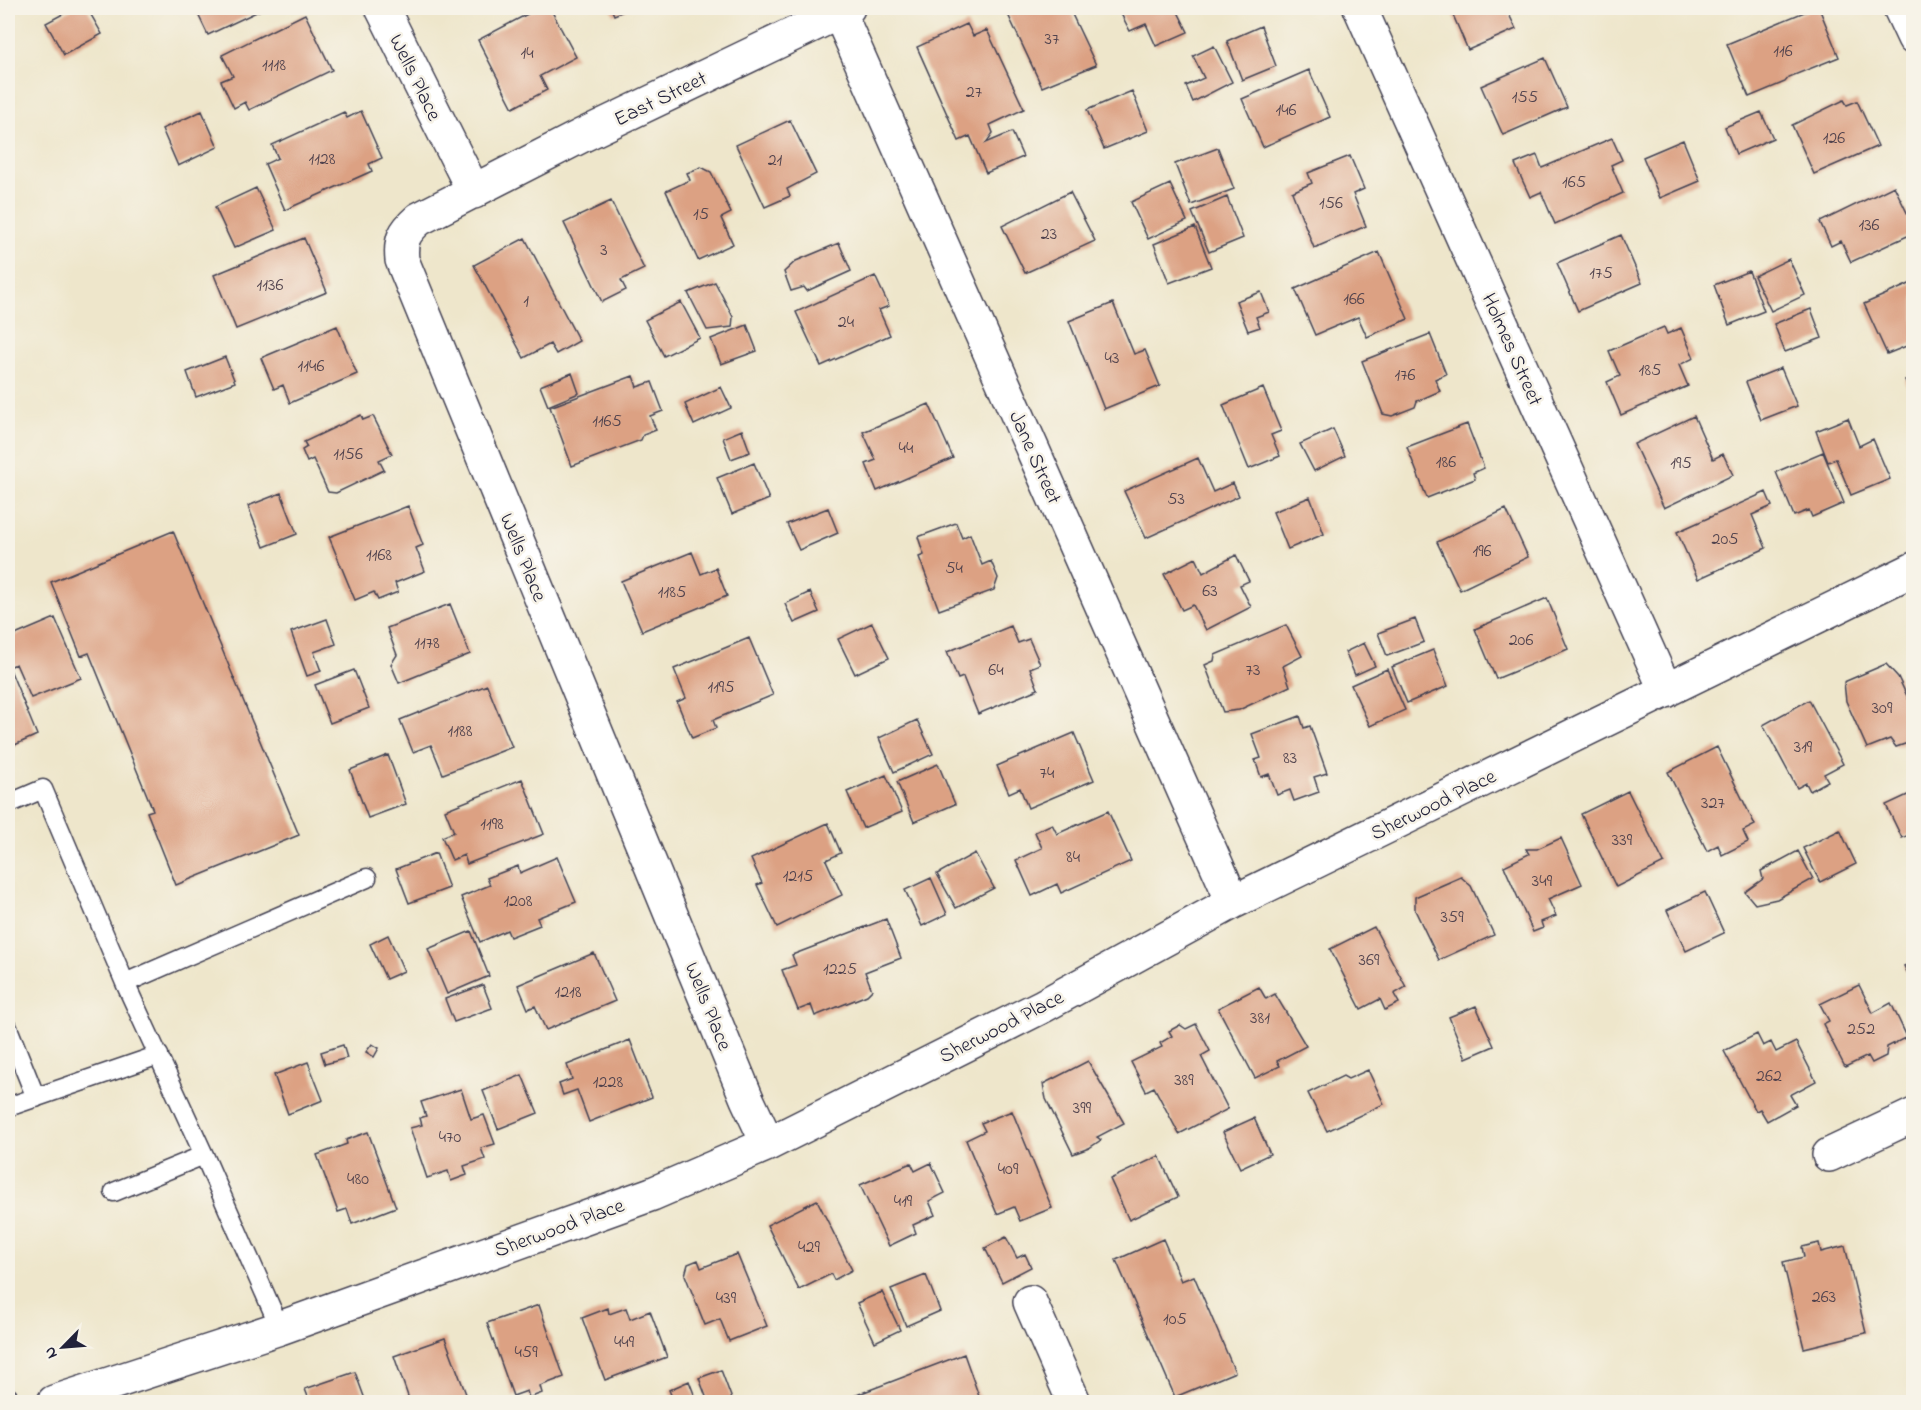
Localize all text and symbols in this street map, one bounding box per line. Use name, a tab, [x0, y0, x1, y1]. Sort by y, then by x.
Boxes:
house number: 37	[1045, 27, 1060, 53]
street label: Wells Place	[380, 29, 448, 127]
house number: 116	[1773, 39, 1793, 65]
house number: 14	[520, 41, 534, 67]
house number: 1118	[262, 53, 286, 79]
street label: East Street	[609, 64, 712, 135]
house number: 27	[966, 80, 983, 106]
house number: 155	[1512, 85, 1538, 111]
house number: 146	[1275, 98, 1297, 124]
house number: 126	[1823, 126, 1845, 152]
house number: 1128	[308, 147, 336, 173]
house number: 21	[768, 148, 783, 174]
house number: 165	[1562, 170, 1586, 196]
house number: 156	[1319, 191, 1343, 217]
house number: 15	[693, 202, 709, 228]
house number: 136	[1858, 213, 1880, 239]
house number: 23	[1041, 222, 1057, 248]
house number: 3	[600, 238, 608, 264]
house number: 175	[1589, 261, 1613, 287]
house number: 1136	[257, 273, 283, 299]
house number: 166	[1343, 287, 1365, 313]
house number: 1	[523, 289, 529, 315]
street label: Holmes Street	[1473, 289, 1549, 411]
house number: 24	[838, 310, 855, 336]
house number: 43	[1105, 346, 1119, 372]
house number: 1146	[298, 354, 324, 380]
house number: 185	[1639, 358, 1661, 384]
house number: 176	[1394, 363, 1416, 389]
street label: Jane Street	[1000, 406, 1068, 509]
house number: 1165	[592, 409, 622, 435]
house number: 44	[899, 436, 914, 462]
house number: 1156	[333, 442, 363, 468]
house number: 186	[1436, 450, 1456, 476]
house number: 195	[1670, 451, 1692, 477]
house number: 53	[1167, 487, 1185, 513]
street label: Wells Place	[491, 509, 554, 607]
house number: 205	[1711, 527, 1739, 553]
house number: 196	[1472, 539, 1492, 565]
house number: 1168	[366, 543, 392, 569]
house number: 54	[945, 556, 963, 582]
house number: 63	[1202, 579, 1218, 605]
house number: 1185	[658, 580, 686, 606]
house number: 206	[1509, 628, 1533, 654]
house number: 1178	[414, 631, 440, 657]
house number: 64	[988, 658, 1004, 684]
house number: 73	[1246, 658, 1260, 684]
house number: 1195	[707, 675, 735, 701]
house number: 309	[1872, 696, 1893, 722]
house number: 1188	[448, 719, 473, 745]
house number: 319	[1794, 735, 1813, 761]
house number: 83	[1283, 746, 1297, 772]
house number: 74	[1040, 761, 1055, 787]
street label: Sherwood Place	[1366, 762, 1502, 849]
house number: 327	[1701, 791, 1725, 817]
house number: 1198	[480, 812, 504, 838]
house number: 339	[1612, 828, 1633, 854]
house number: 84	[1066, 845, 1081, 871]
house number: 1215	[783, 864, 813, 890]
house number: 349	[1532, 869, 1553, 895]
house number: 1208	[503, 889, 533, 915]
house number: 359	[1440, 905, 1464, 931]
house number: 369	[1359, 948, 1380, 974]
house number: 1225	[823, 957, 857, 983]
street label: Wells Place	[676, 958, 739, 1056]
house number: 1218	[554, 980, 582, 1006]
street label: Sherwood Place	[934, 983, 1070, 1072]
house number: 381	[1250, 1006, 1270, 1032]
house number: 252	[1847, 1017, 1875, 1043]
house number: 262	[1756, 1064, 1782, 1090]
house number: 389	[1174, 1068, 1194, 1094]
house number: 1228	[593, 1070, 623, 1096]
house number: 399	[1073, 1096, 1092, 1122]
house number: 470	[439, 1125, 462, 1151]
house number: 409	[998, 1157, 1019, 1183]
house number: 480	[347, 1167, 369, 1193]
house number: 419	[894, 1189, 913, 1215]
street label: Sherwood Place	[490, 1191, 629, 1266]
house number: 429	[798, 1235, 820, 1261]
house number: 263	[1812, 1285, 1836, 1311]
house number: 439	[716, 1286, 737, 1312]
house number: 105	[1163, 1307, 1187, 1333]
north arrow	[33, 1317, 93, 1377]
house number: 449	[614, 1330, 635, 1356]
house number: 459	[514, 1340, 538, 1366]
text: N	[38, 1342, 64, 1362]

